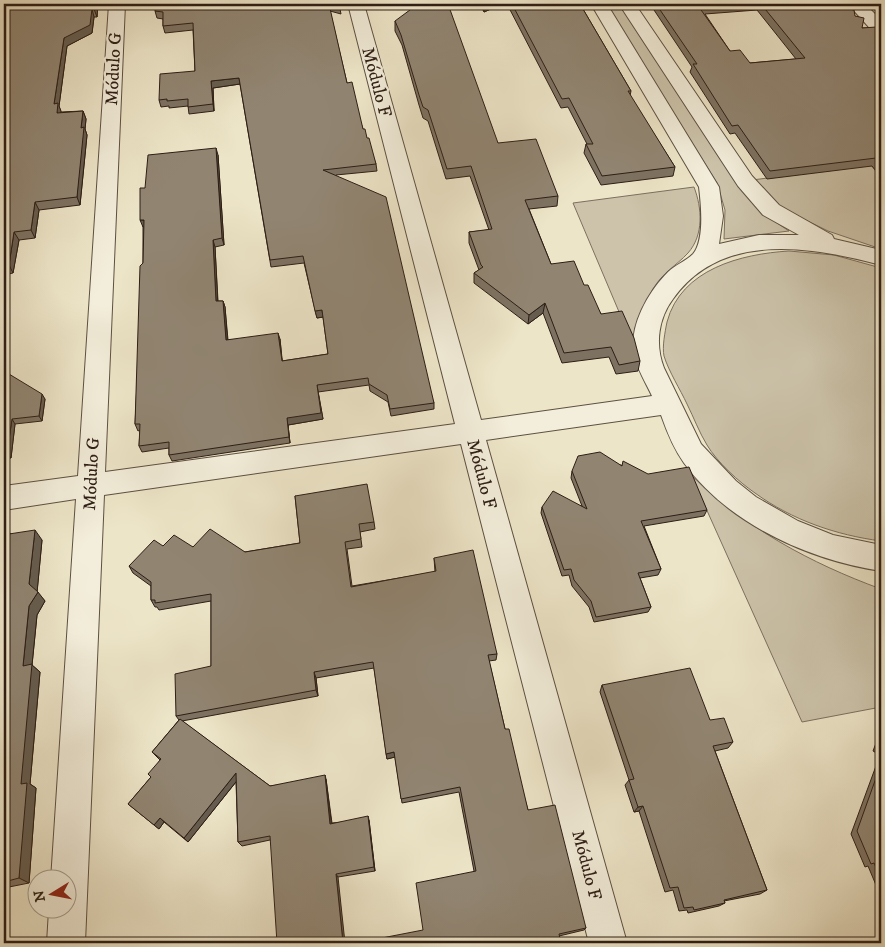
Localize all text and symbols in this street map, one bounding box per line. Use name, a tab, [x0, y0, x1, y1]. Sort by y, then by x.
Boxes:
street label: Módulo G	[101, 32, 127, 106]
street label: Módulo F	[356, 45, 396, 120]
street label: Módulo G	[79, 437, 105, 511]
street label: Módulo F	[461, 437, 501, 512]
street label: Módulo F	[566, 828, 606, 903]
north arrow	[28, 870, 78, 920]
text: N	[30, 888, 50, 903]

